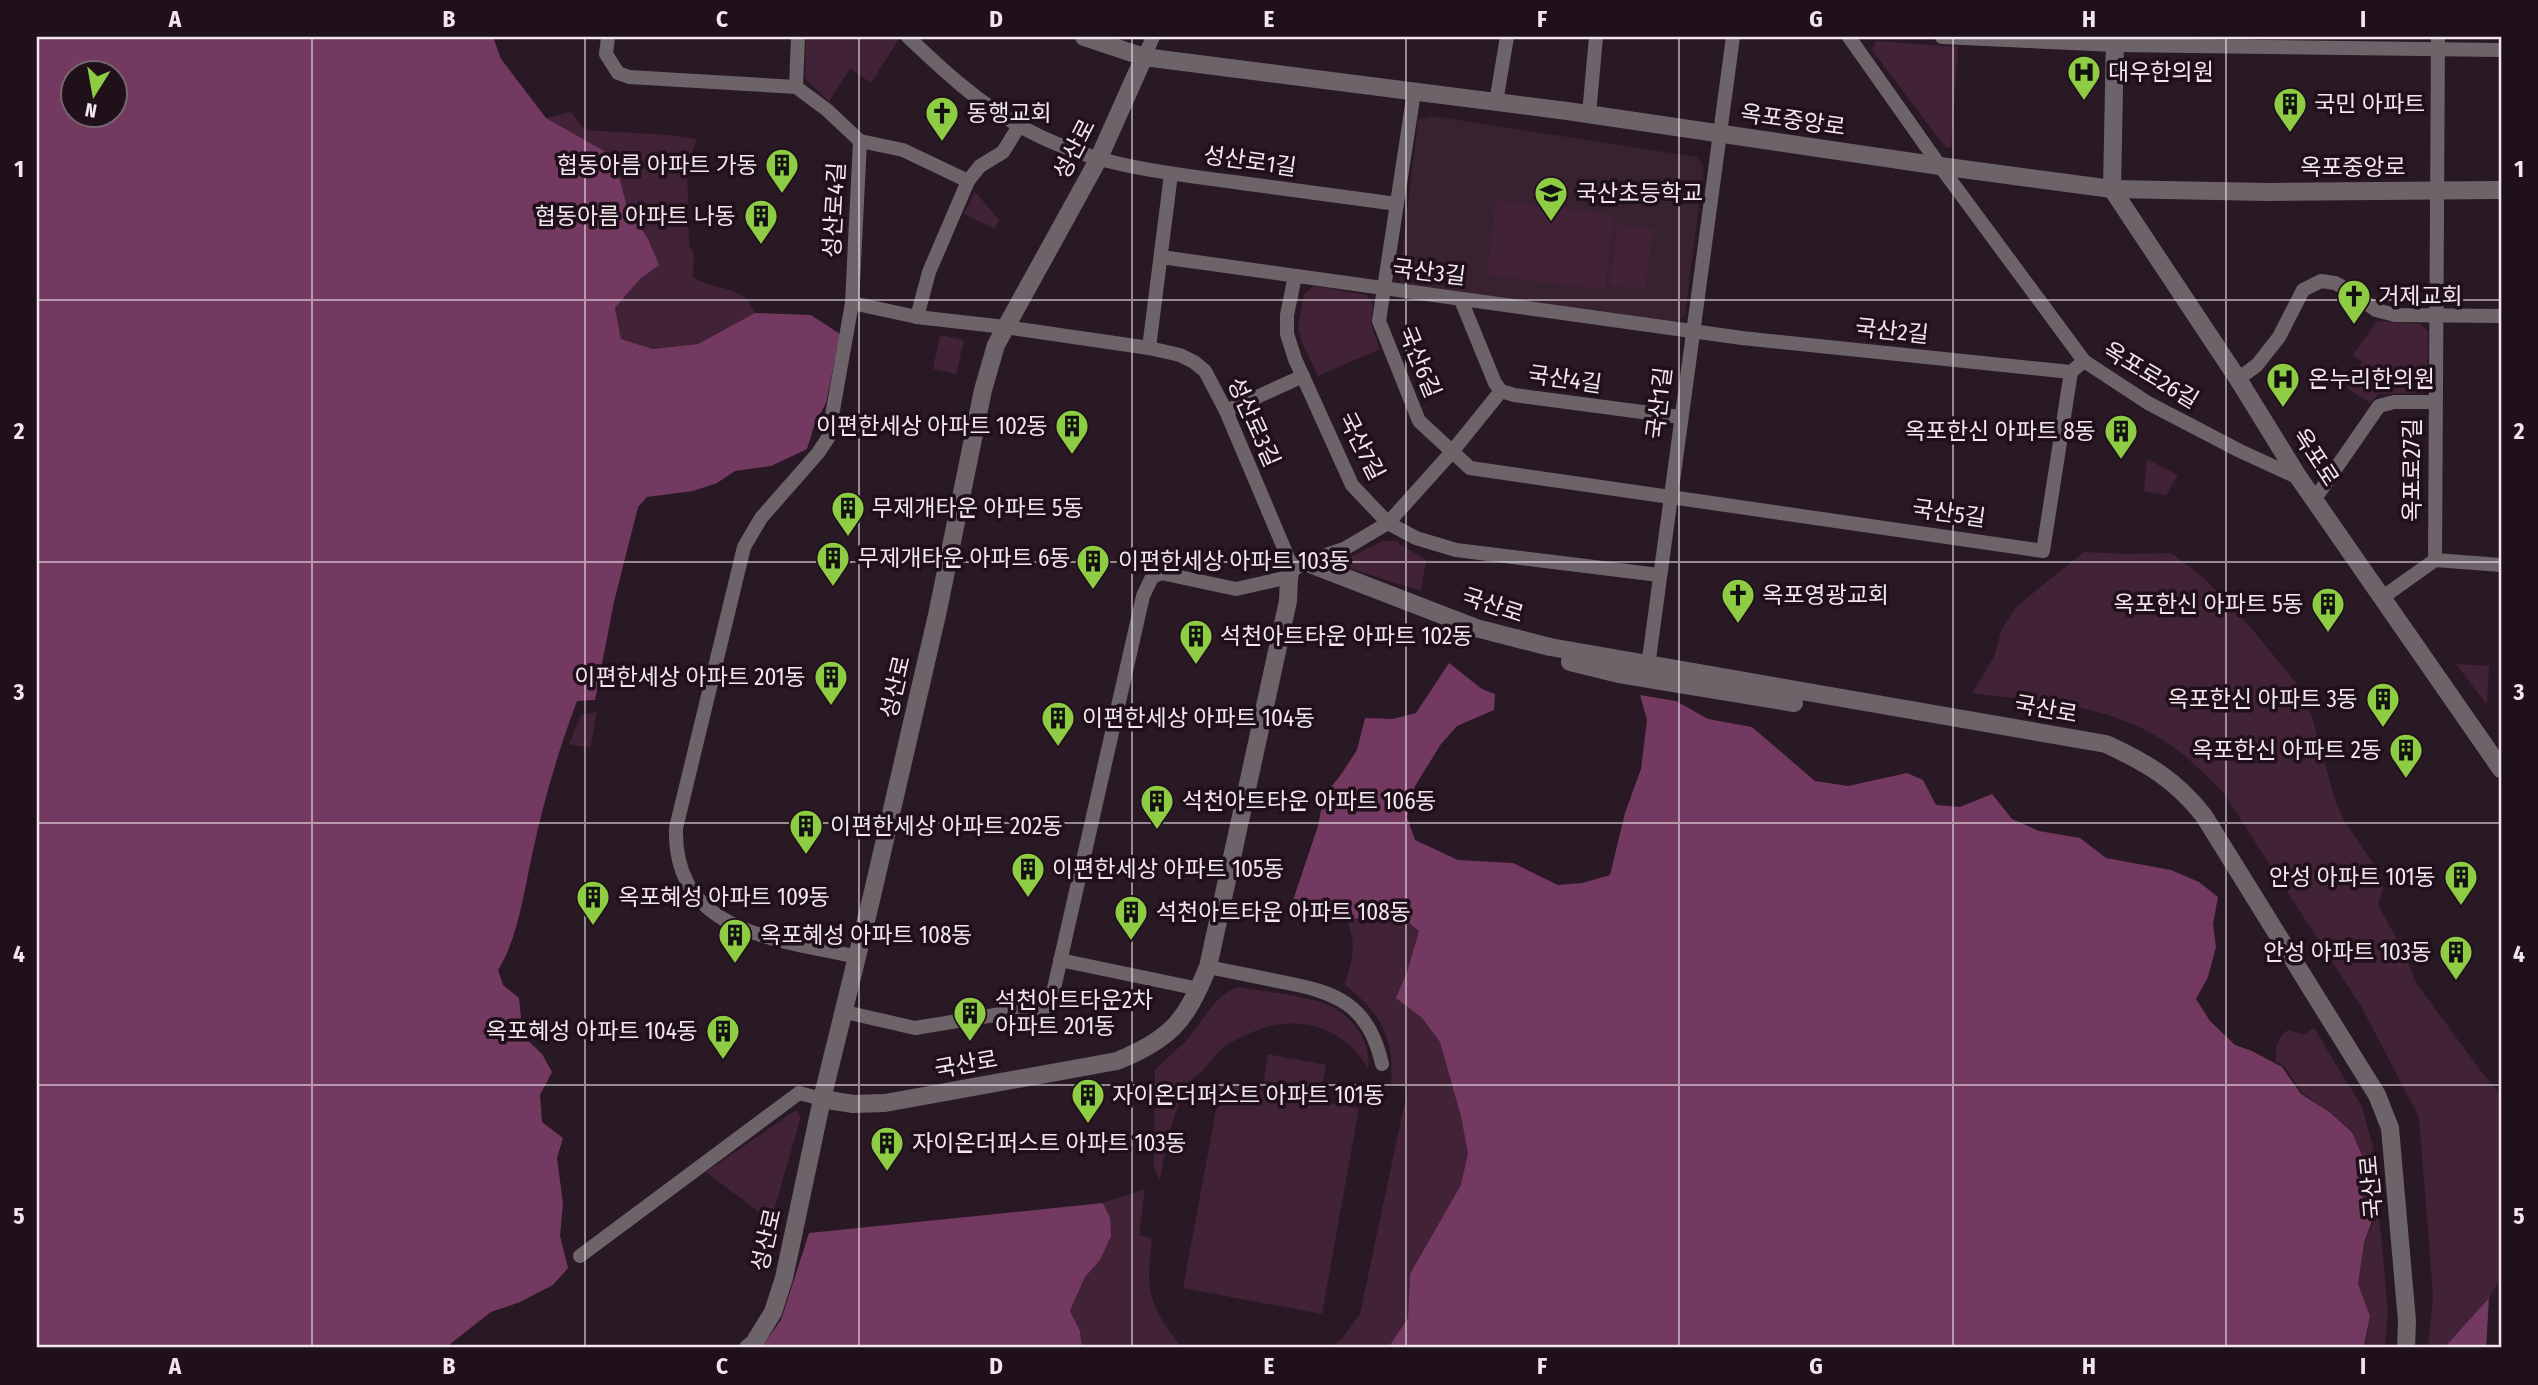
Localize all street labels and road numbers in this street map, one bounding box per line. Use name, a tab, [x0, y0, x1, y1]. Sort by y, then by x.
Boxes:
street label: 옥포중앙로	[1739, 99, 1847, 141]
street label: 성산로	[1047, 114, 1101, 184]
street label: 성산로1길	[1202, 141, 1298, 181]
street label: 옥포중앙로	[2300, 153, 2406, 181]
street label: 성산로4길	[818, 161, 850, 259]
street label: 국산3길	[1391, 254, 1467, 290]
street label: 국산2길	[1854, 313, 1930, 349]
street label: 국산6길	[1393, 322, 1447, 402]
street label: 옥포로26길	[2098, 336, 2204, 414]
street label: 국산4길	[1526, 360, 1604, 398]
street label: 국산1길	[1641, 365, 1677, 441]
street label: 성산로3길	[1222, 373, 1286, 471]
street label: 국산7길	[1333, 407, 1391, 485]
street label: 옥포로27길	[2398, 418, 2426, 522]
street label: 옥포로	[2287, 423, 2345, 491]
street label: 국산5길	[1910, 494, 1988, 532]
street label: 국산로	[1458, 582, 1528, 628]
street label: 성산로	[874, 653, 916, 721]
street label: 국산로	[2012, 690, 2080, 728]
street label: 국산로	[932, 1045, 1000, 1083]
street label: 국산로	[2354, 1154, 2388, 1220]
street label: 성산로	[745, 1206, 787, 1274]

